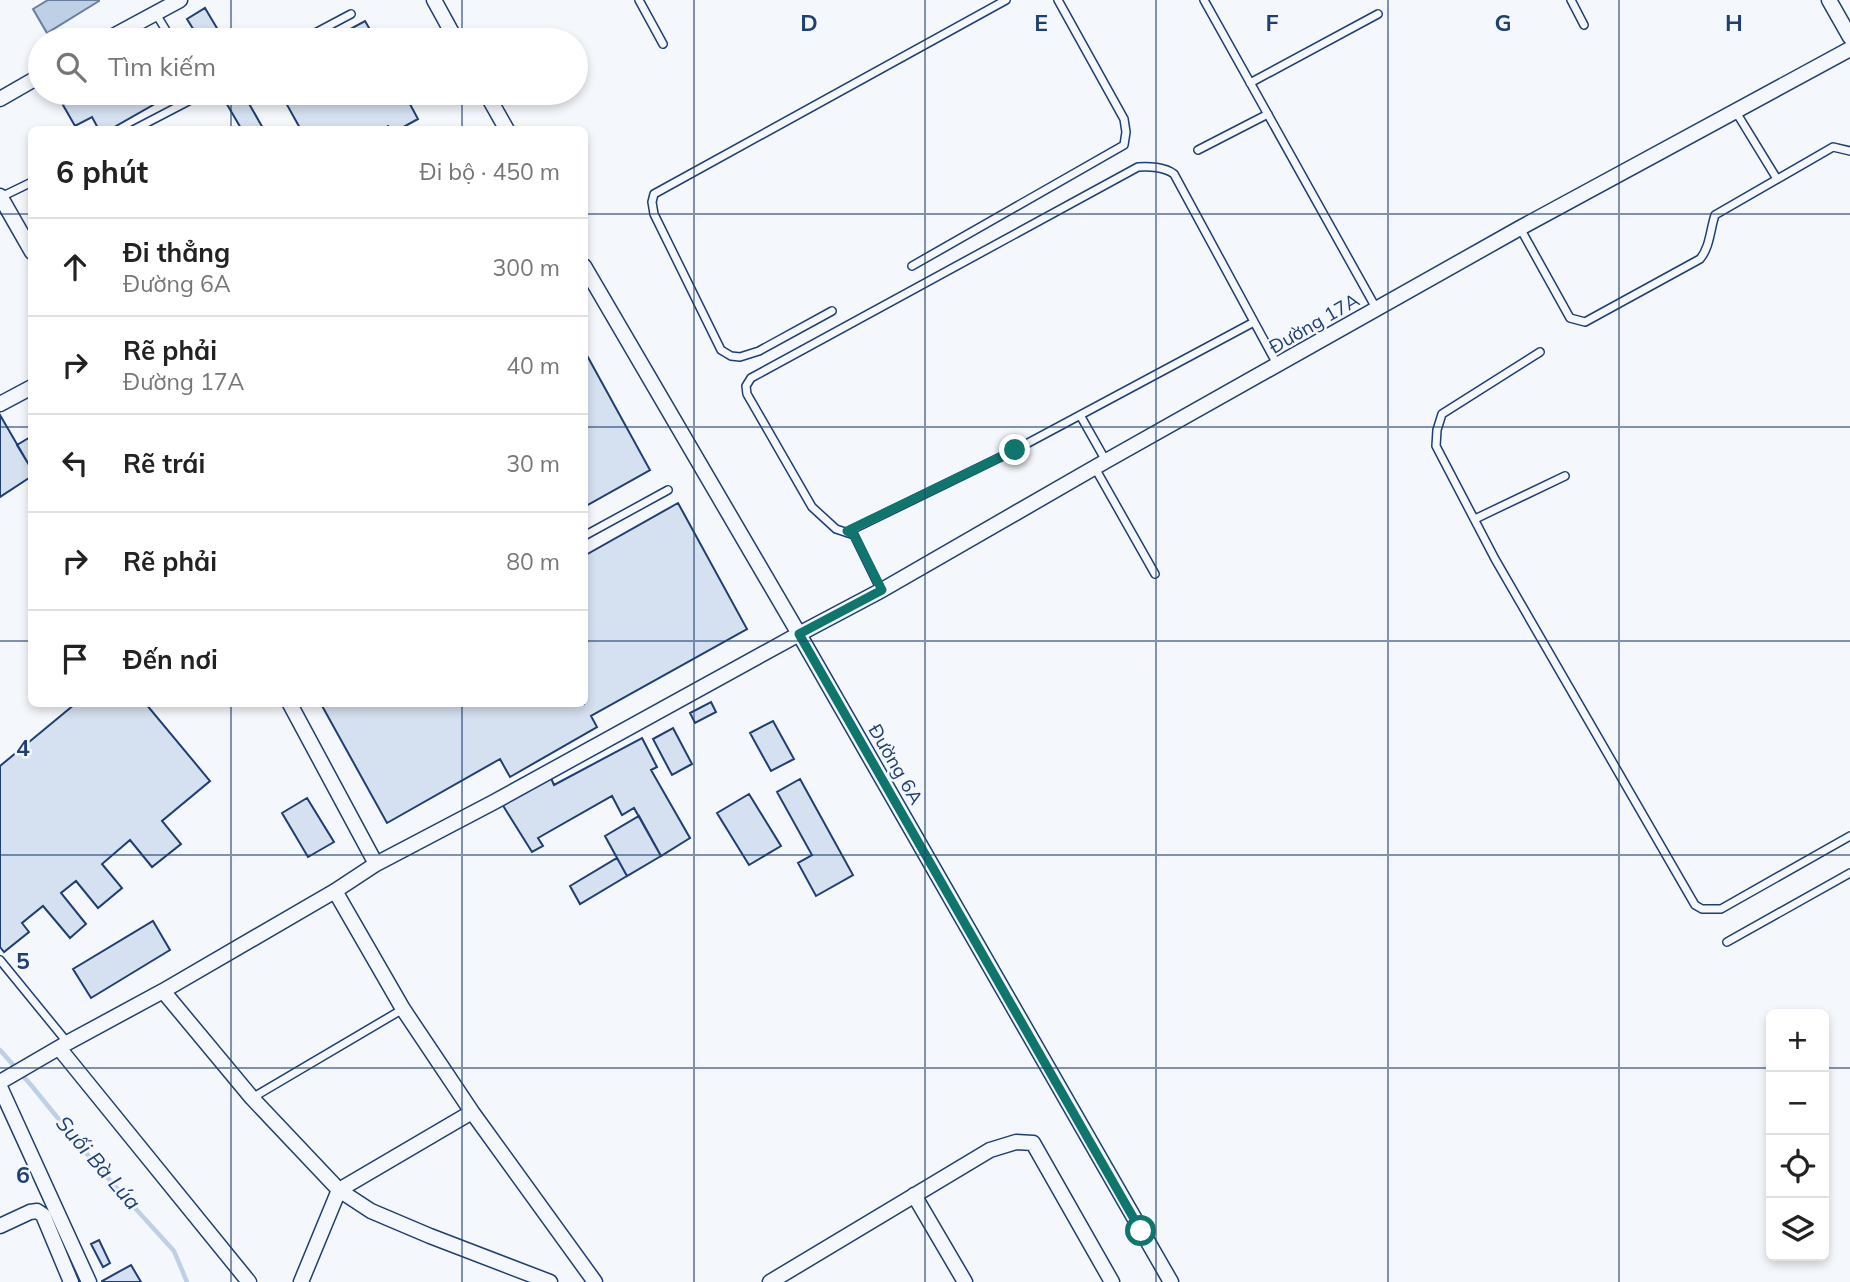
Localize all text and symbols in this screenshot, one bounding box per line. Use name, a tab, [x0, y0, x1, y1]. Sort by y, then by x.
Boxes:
text: D	[800, 8, 818, 37]
text: E	[1034, 8, 1048, 37]
text: F	[1265, 8, 1279, 37]
text: G	[1494, 8, 1512, 37]
text: H	[1725, 8, 1743, 37]
search box	[28, 28, 588, 105]
icon: search	[52, 48, 90, 86]
text: Tìm kiếm	[108, 50, 216, 83]
text: 6 phút	[56, 153, 148, 191]
text: Đi bộ · 450 m	[419, 157, 560, 186]
text: Đi thẳng	[123, 236, 230, 269]
icon: ahead	[56, 248, 94, 286]
text: 300 m	[492, 253, 560, 282]
text: Đường 6A	[123, 269, 231, 298]
street label: Đường 17A	[1265, 288, 1363, 358]
text: Rẽ phải	[123, 334, 217, 367]
icon: right	[56, 346, 94, 384]
text: 40 m	[506, 351, 560, 380]
text: Đường 17A	[123, 367, 244, 396]
route end	[999, 434, 1030, 465]
icon: left	[56, 444, 94, 482]
text: Rẽ trái	[123, 447, 205, 480]
text: 30 m	[506, 449, 560, 478]
icon: right	[56, 542, 94, 580]
text: Rẽ phải	[123, 545, 217, 578]
text: 80 m	[506, 547, 560, 576]
icon: arrive	[56, 640, 94, 678]
text: Đến nơi	[123, 643, 218, 676]
street label: Đường 6A	[863, 719, 929, 809]
text: 4	[16, 733, 30, 762]
text: 5	[16, 946, 30, 975]
map controls	[1766, 1009, 1829, 1261]
button: +	[1766, 1009, 1829, 1072]
button: −	[1766, 1072, 1829, 1135]
water label: Suối Bà Lúa	[51, 1110, 147, 1215]
button: locate	[1766, 1135, 1829, 1198]
text: 6	[16, 1160, 30, 1189]
button: layers	[1766, 1198, 1829, 1261]
route start	[1125, 1215, 1156, 1246]

